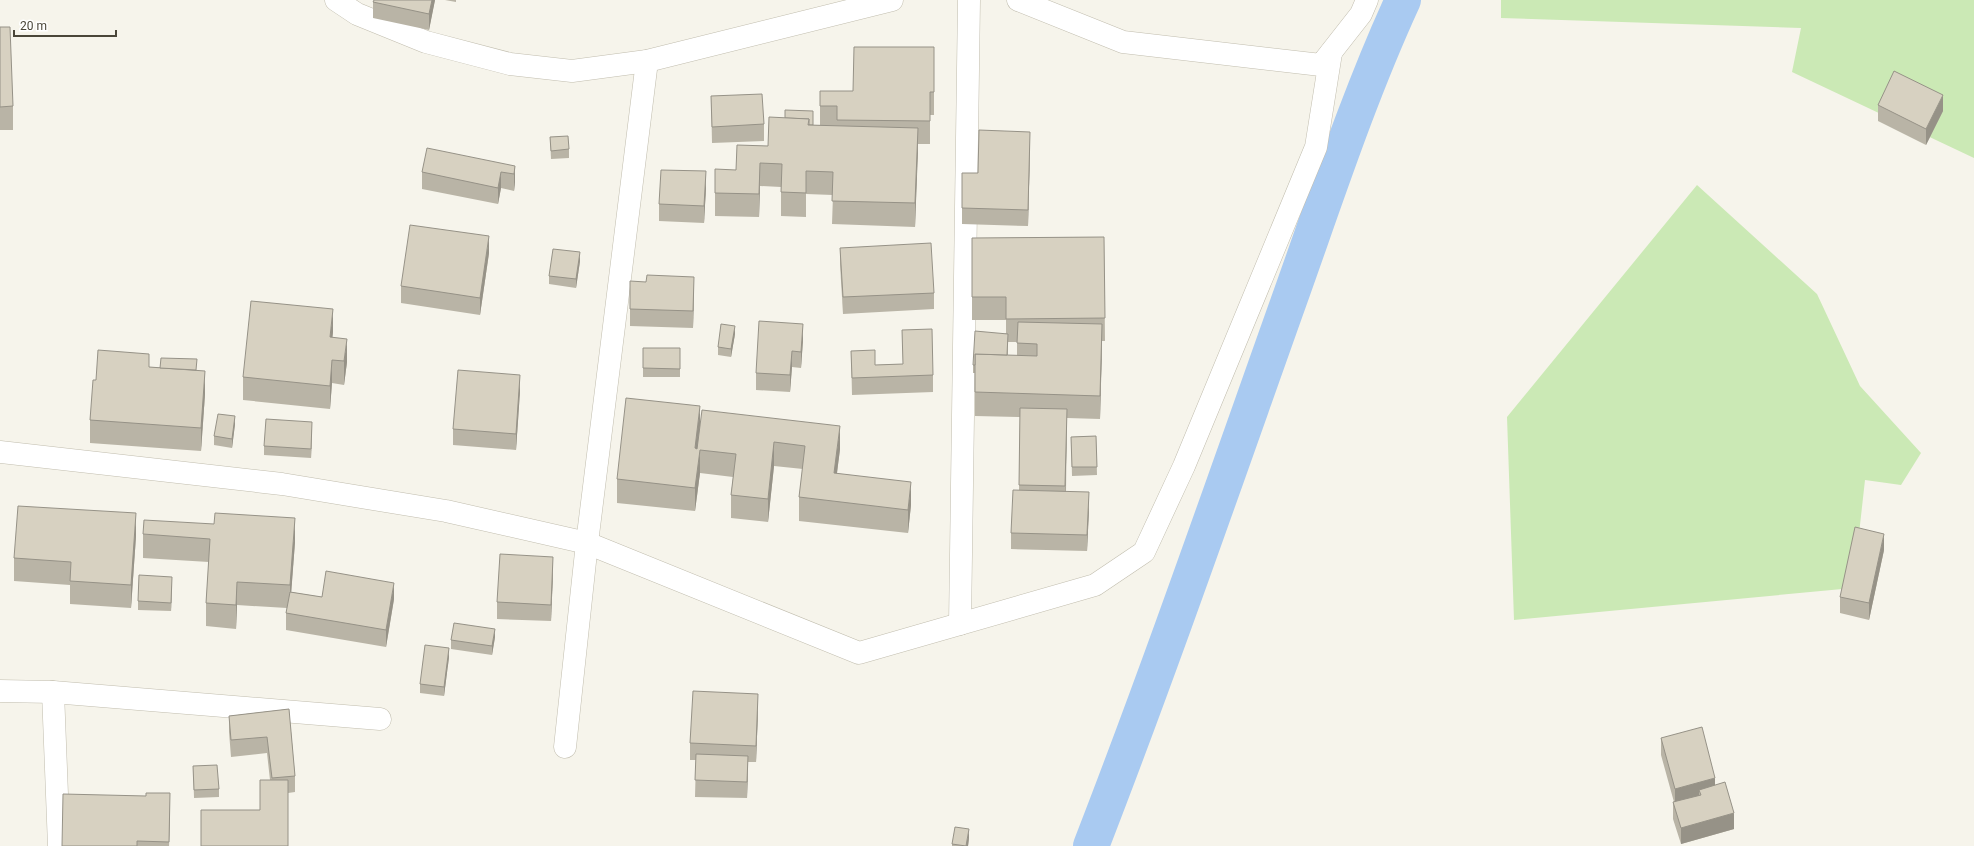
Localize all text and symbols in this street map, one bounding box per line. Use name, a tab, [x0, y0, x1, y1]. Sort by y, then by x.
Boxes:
scale bar	[14, 12, 116, 38]
text: 20 m	[20, 19, 47, 33]

